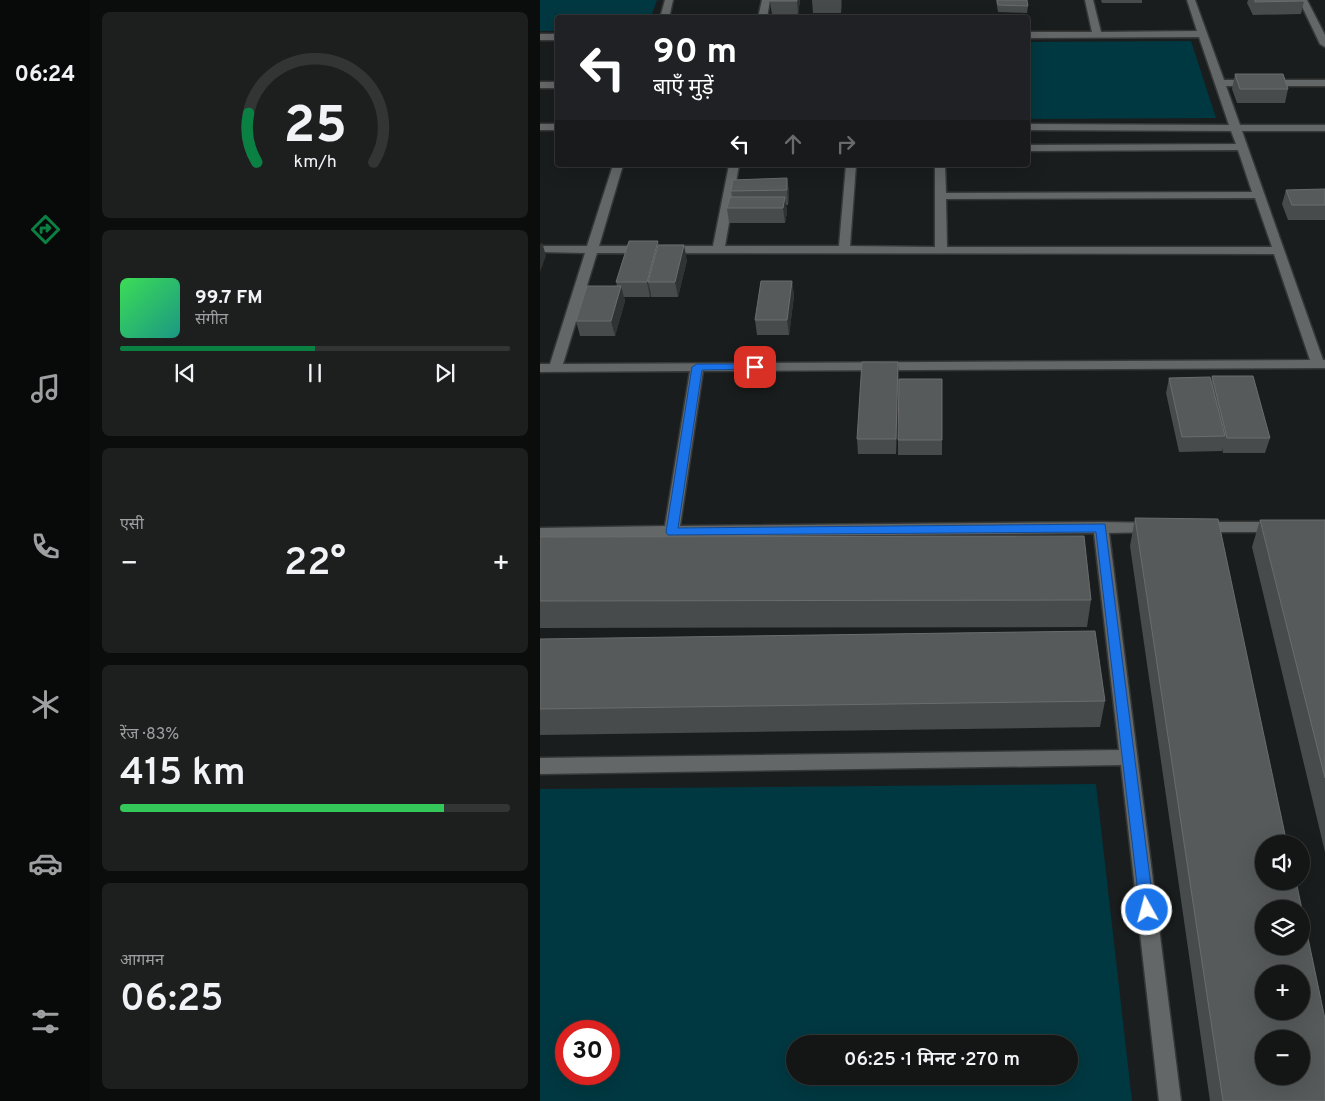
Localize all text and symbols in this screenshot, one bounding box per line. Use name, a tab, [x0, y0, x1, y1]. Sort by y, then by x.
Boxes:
text: 90 m	[653, 31, 737, 75]
icon: left	[570, 35, 635, 100]
text: 06:24	[15, 62, 75, 89]
text: बाएँ मुड़ें	[653, 75, 714, 102]
text: 25	[283, 95, 347, 161]
icon: left	[726, 130, 754, 158]
icon: ahead	[779, 130, 807, 158]
icon: right	[832, 130, 860, 158]
text: km/h	[293, 151, 337, 174]
icon: directions	[28, 212, 63, 247]
text: 99.7 FM	[195, 286, 263, 310]
text: संगीत	[195, 310, 228, 330]
pin	[734, 346, 776, 388]
icon: arrive	[741, 353, 769, 381]
icon: previous	[171, 359, 199, 387]
icon: pause	[301, 359, 329, 387]
icon: next	[431, 359, 459, 387]
icon: music	[28, 371, 63, 406]
text: एसी	[120, 515, 144, 535]
icon: phone	[28, 529, 63, 564]
text: 22°	[284, 540, 346, 589]
text: −	[120, 547, 138, 583]
text: +	[492, 547, 510, 583]
icon: climate	[28, 687, 63, 722]
text: रेंज · 83%	[120, 725, 179, 745]
text: 415 km	[120, 750, 246, 799]
map controls	[1255, 835, 1310, 1085]
button: sound	[1255, 835, 1310, 890]
icon: car	[28, 846, 63, 881]
position arrow	[1120, 883, 1172, 935]
button: layers	[1255, 900, 1310, 955]
text: आगमन	[120, 951, 164, 971]
button: +	[1255, 965, 1310, 1020]
text: 06:25	[120, 976, 224, 1025]
icon: filters	[28, 1004, 63, 1039]
speed limit sign: 30	[555, 1020, 620, 1085]
button: −	[1255, 1030, 1310, 1085]
text: 06:25 · 1 मिनट · 270 m	[844, 1048, 1020, 1072]

